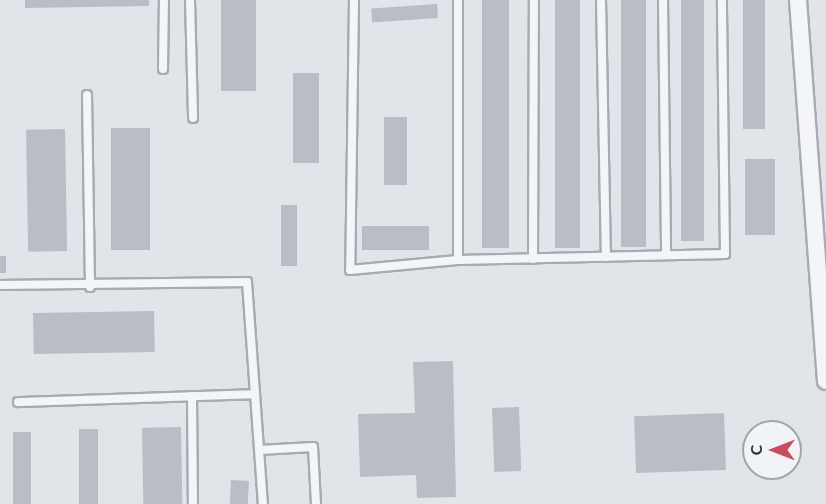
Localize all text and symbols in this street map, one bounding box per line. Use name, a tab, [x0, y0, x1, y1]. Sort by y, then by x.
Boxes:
north arrow	[742, 420, 802, 480]
text: С	[746, 445, 766, 455]

